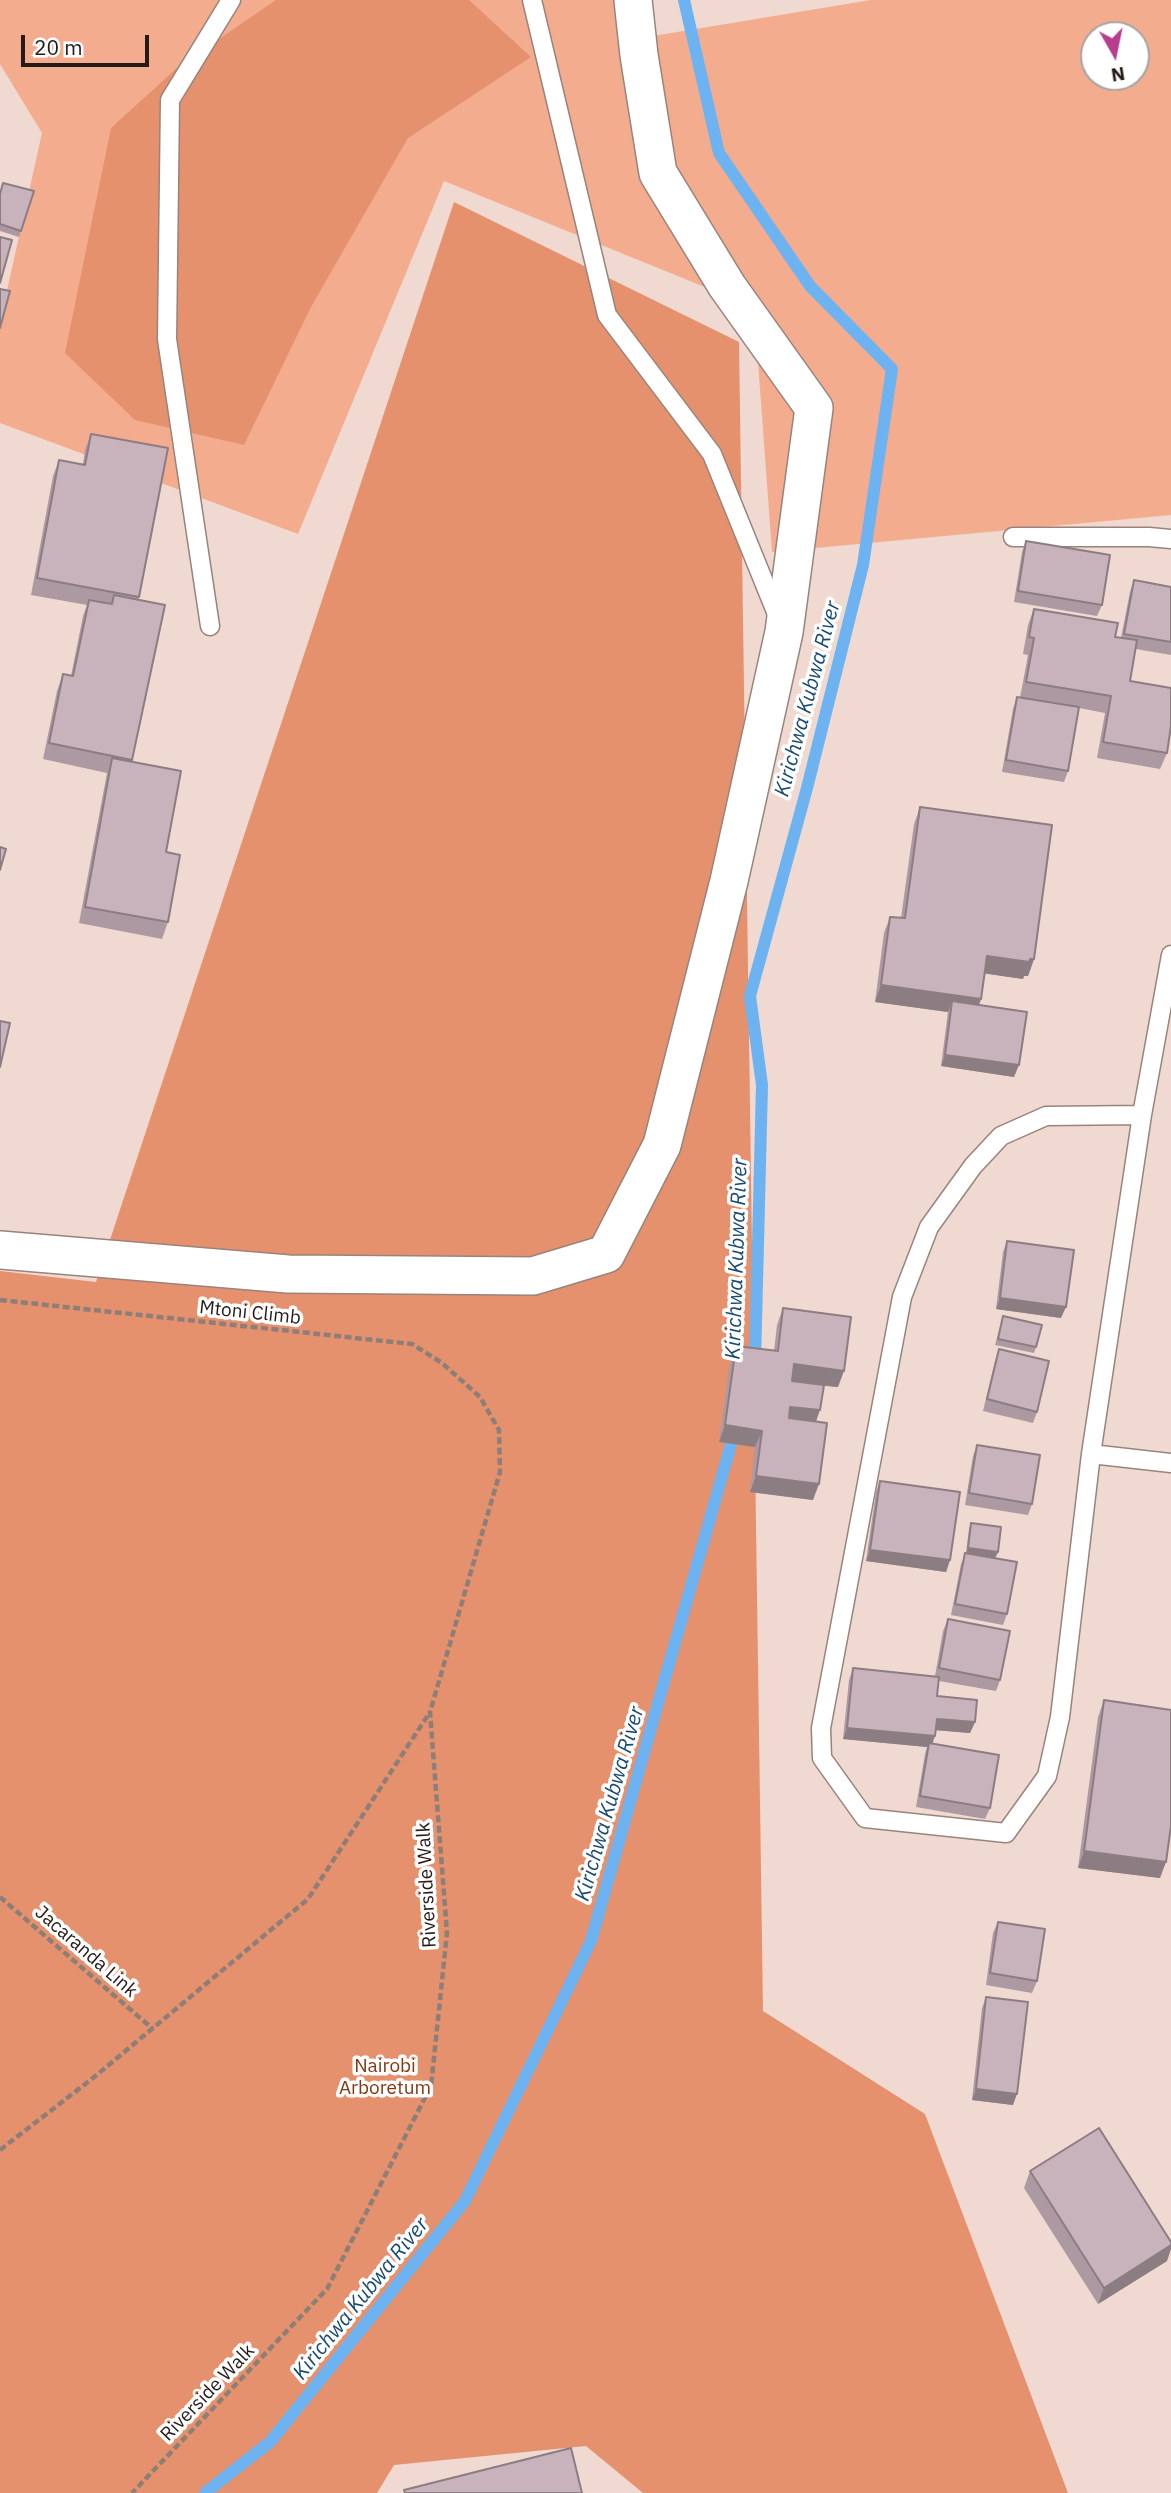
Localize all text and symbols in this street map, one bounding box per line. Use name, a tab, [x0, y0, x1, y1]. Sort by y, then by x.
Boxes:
scale bar	[24, 21, 152, 65]
north arrow	[1080, 21, 1150, 91]
text: 20 m	[34, 33, 83, 61]
text: N	[1109, 62, 1127, 88]
water label: Kirichwa Kubwa River	[770, 599, 846, 799]
water label: Kirichwa Kubwa River	[721, 1158, 753, 1360]
street label: Mtoni Climb	[198, 1296, 302, 1330]
water label: Kirichwa Kubwa River	[570, 1704, 650, 1904]
street label: Riverside Walk	[412, 1822, 442, 1948]
street label: Jacaranda Link	[30, 1901, 142, 2003]
park label: Nairobi Arboretum	[339, 2056, 431, 2100]
water label: Kirichwa Kubwa River	[288, 2213, 434, 2385]
street label: Riverside Walk	[156, 2340, 260, 2446]

